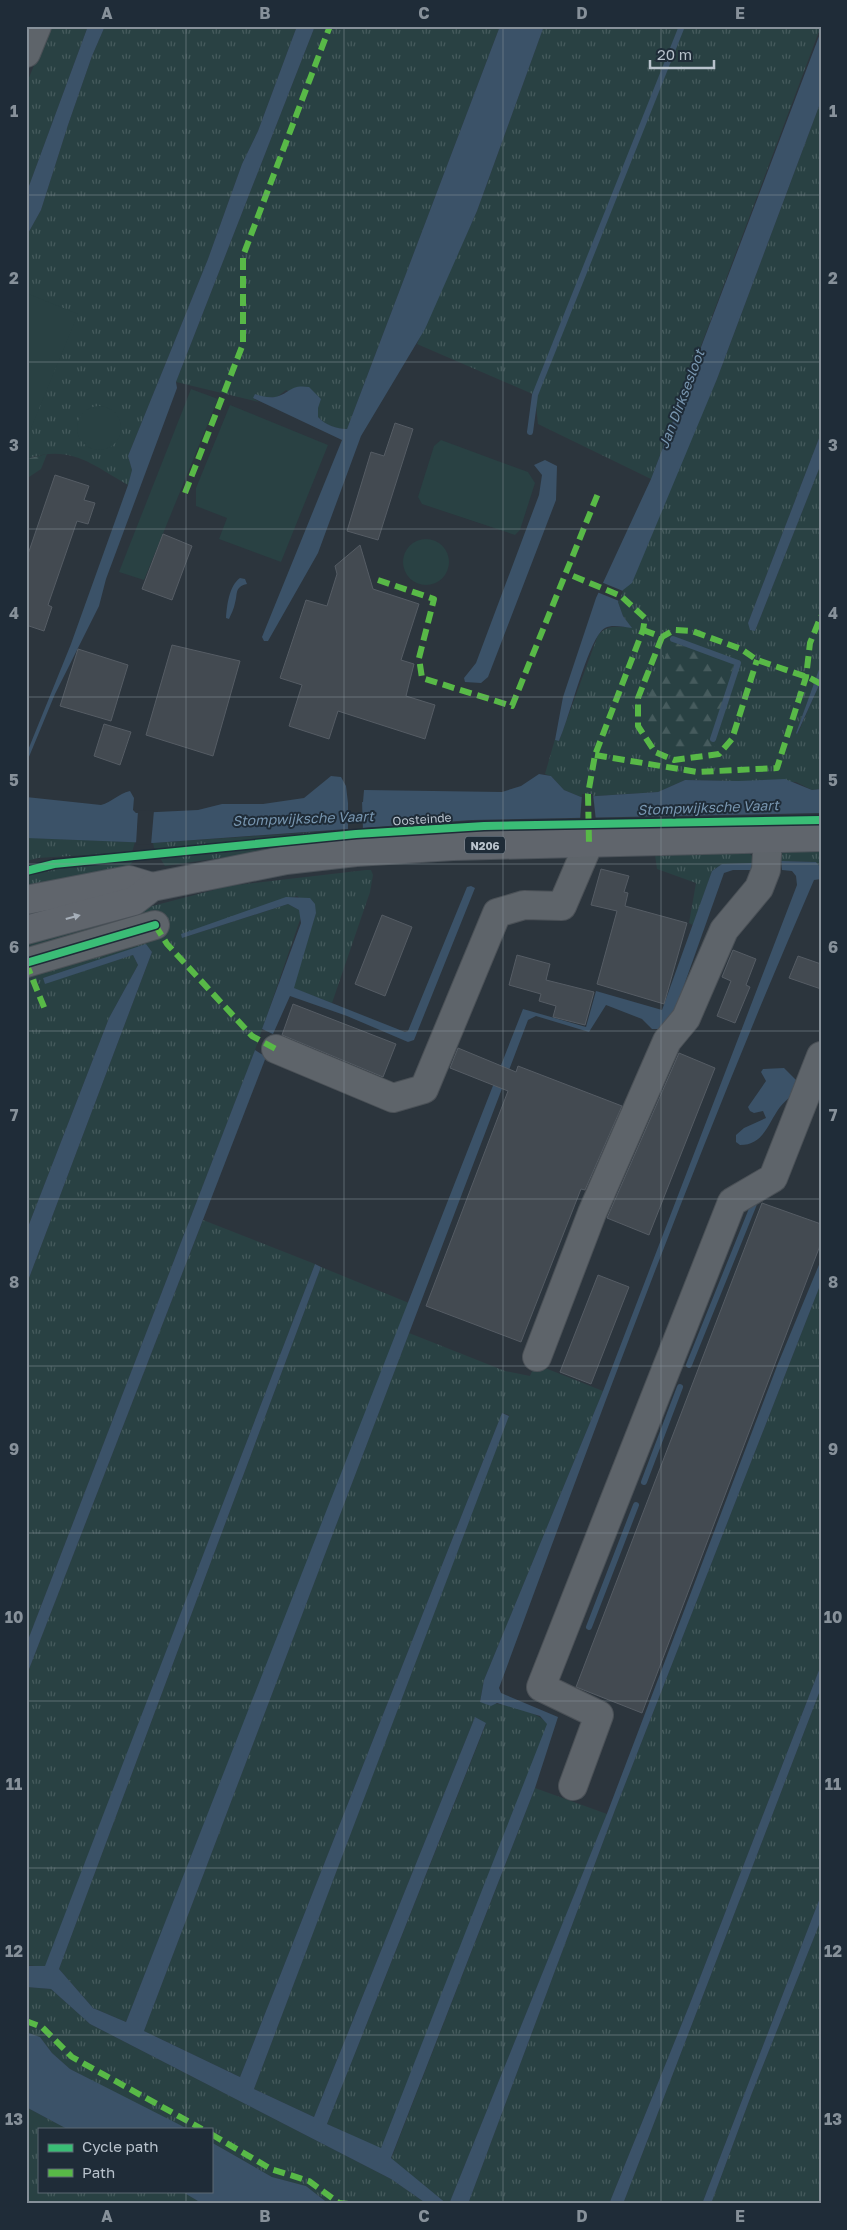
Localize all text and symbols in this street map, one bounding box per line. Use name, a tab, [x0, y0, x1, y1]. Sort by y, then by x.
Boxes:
text: A	[101, 3, 113, 23]
text: B	[259, 3, 271, 23]
text: C	[418, 3, 430, 23]
text: D	[576, 3, 588, 23]
text: E	[735, 3, 745, 23]
scale bar	[650, 38, 713, 70]
text: 20 m	[657, 45, 692, 63]
text: 1	[10, 101, 18, 121]
text: 1	[829, 101, 837, 121]
text: 2	[9, 268, 19, 288]
text: 2	[828, 268, 838, 288]
water label: Jan Dirksesloot	[654, 346, 708, 451]
text: 3	[9, 435, 19, 455]
text: 3	[828, 435, 838, 455]
text: 4	[9, 603, 19, 623]
text: 4	[828, 603, 838, 623]
text: 5	[9, 770, 19, 790]
text: 5	[828, 770, 838, 790]
water label: Stompwijksche Vaart	[637, 796, 780, 818]
water label: Stompwijksche Vaart	[232, 807, 375, 829]
street label: Oosteinde	[392, 809, 452, 829]
road number: N206	[465, 836, 505, 854]
one-way arrow	[66, 913, 81, 921]
text: 6	[9, 937, 19, 957]
text: 6	[828, 937, 838, 957]
text: 7	[10, 1105, 19, 1125]
text: 7	[829, 1105, 838, 1125]
text: 8	[9, 1272, 19, 1292]
text: 8	[828, 1272, 838, 1292]
text: 9	[9, 1439, 19, 1459]
text: 9	[828, 1439, 838, 1459]
text: 10	[5, 1607, 23, 1627]
text: 10	[824, 1607, 842, 1627]
text: 11	[6, 1774, 22, 1794]
text: 11	[825, 1774, 841, 1794]
text: 12	[5, 1941, 23, 1961]
text: 12	[824, 1941, 842, 1961]
text: 13	[5, 2109, 23, 2129]
text: 13	[824, 2109, 842, 2129]
legend	[38, 2128, 212, 2192]
text: Cycle path	[82, 2137, 158, 2155]
text: Path	[82, 2163, 115, 2181]
text: A	[101, 2206, 113, 2226]
text: B	[259, 2206, 271, 2226]
text: C	[418, 2206, 430, 2226]
text: D	[576, 2206, 588, 2226]
text: E	[735, 2206, 745, 2226]

